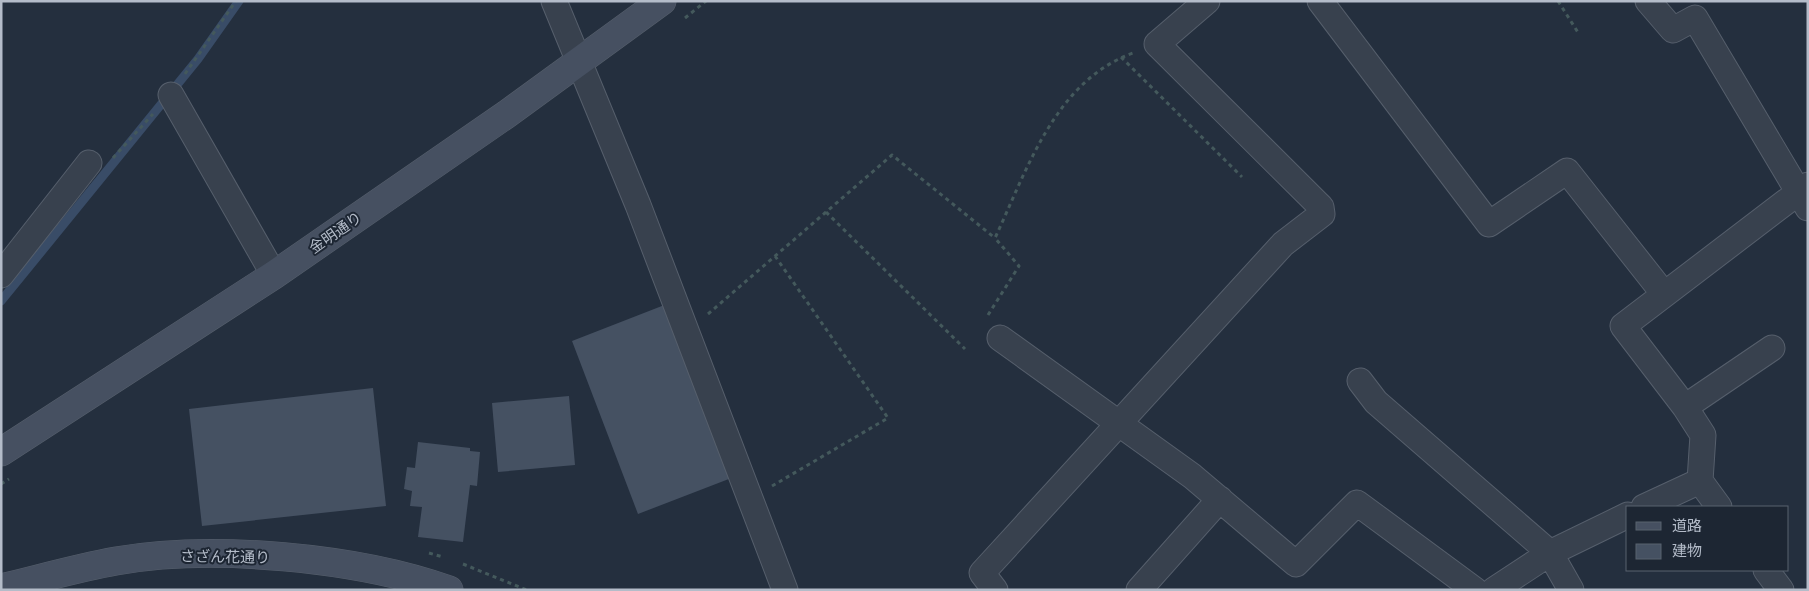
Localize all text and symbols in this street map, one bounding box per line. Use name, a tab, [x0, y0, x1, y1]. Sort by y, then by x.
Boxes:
street label: 金明通り	[305, 207, 365, 257]
legend	[1626, 506, 1789, 571]
text: 道路	[1672, 516, 1702, 534]
text: 建物	[1672, 541, 1702, 559]
street label: さざん花通り	[180, 546, 270, 566]

